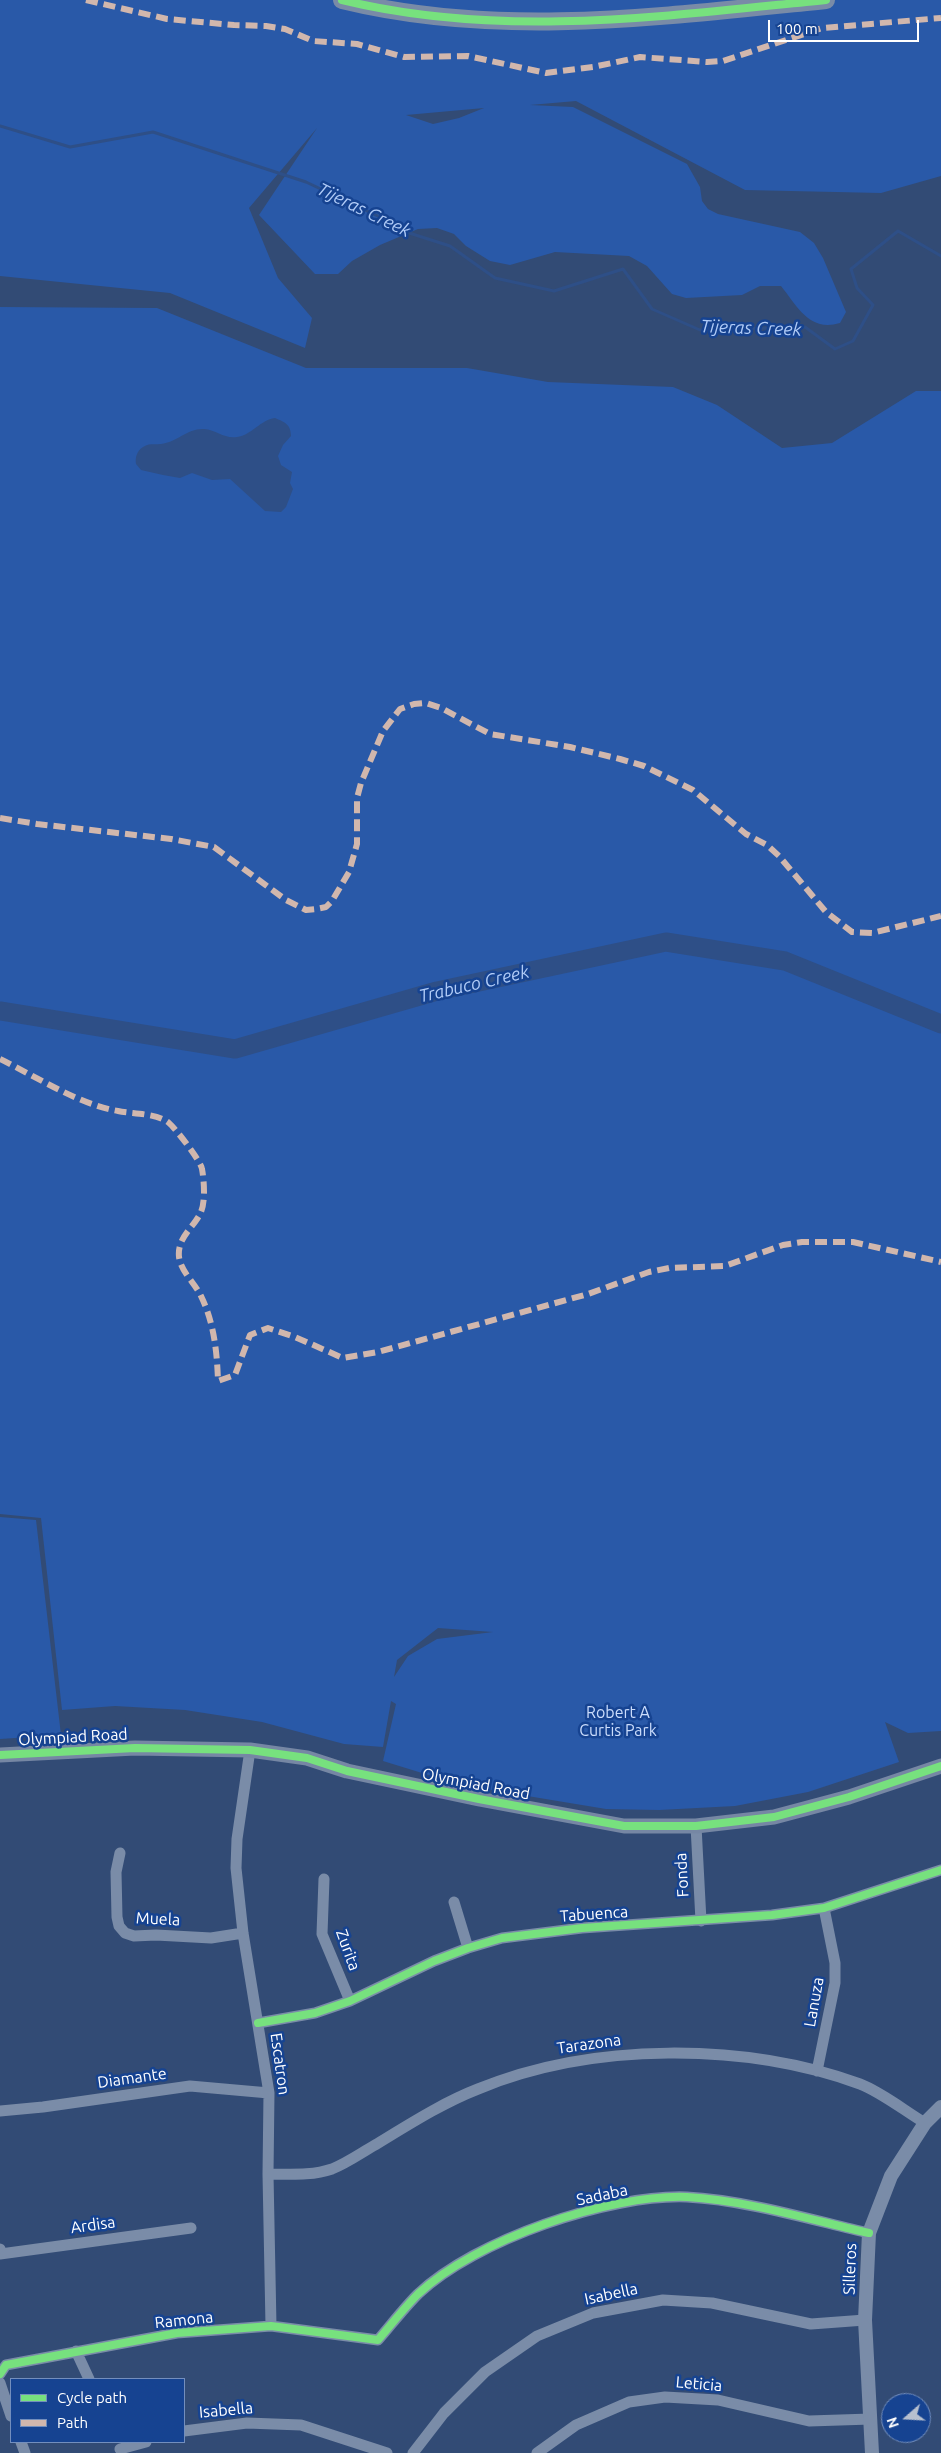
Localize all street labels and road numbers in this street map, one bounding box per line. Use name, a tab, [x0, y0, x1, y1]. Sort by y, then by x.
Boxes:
street label: Olympiad Road	[18, 1725, 128, 1749]
street label: Olympiad Road	[420, 1764, 532, 1804]
street label: Fonda	[671, 1852, 693, 1898]
street label: Tabuenca	[559, 1902, 629, 1926]
street label: Muela	[135, 1908, 181, 1930]
street label: Zurita	[332, 1927, 364, 1973]
street label: Lanuza	[800, 1976, 828, 2028]
street label: Tarazona	[556, 2030, 622, 2058]
street label: Escatron	[266, 2032, 294, 2096]
street label: Diamante	[96, 2064, 168, 2092]
street label: Sadaba	[575, 2180, 629, 2210]
street label: Ardisa	[69, 2212, 117, 2238]
street label: Silleros	[840, 2243, 860, 2295]
street label: Isabella	[583, 2279, 639, 2309]
street label: Ramona	[154, 2307, 214, 2333]
street label: Leticia	[675, 2372, 723, 2396]
street label: Isabella	[198, 2398, 254, 2422]

